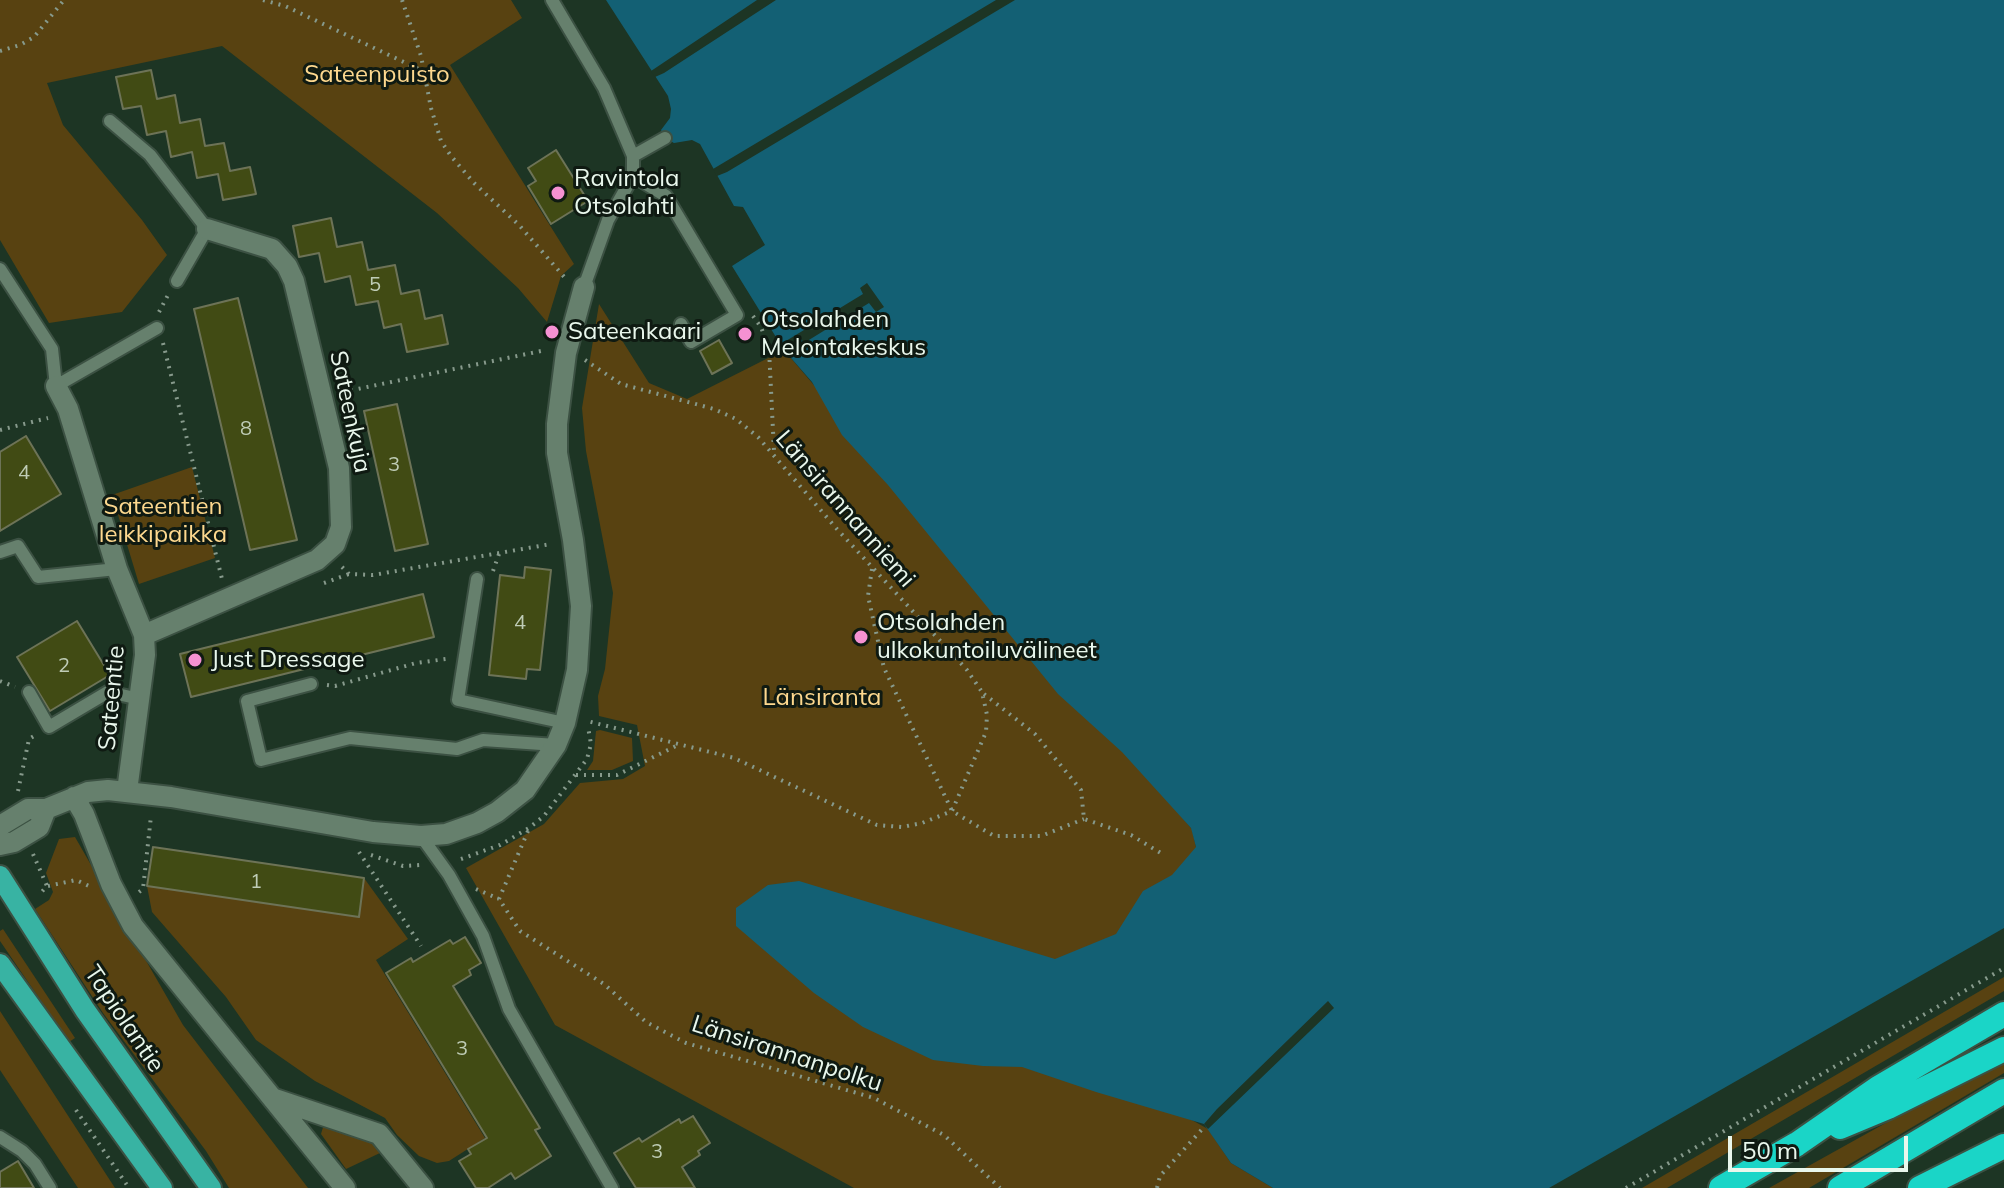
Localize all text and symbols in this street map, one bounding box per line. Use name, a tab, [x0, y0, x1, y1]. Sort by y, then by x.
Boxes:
park label: Sateenpuisto	[304, 61, 450, 89]
place label: Ravintola Otsolahti	[574, 165, 679, 221]
marker: Ravintola Otsolahti	[549, 184, 567, 202]
house number: 5	[369, 273, 381, 297]
place label: Otsolahden Melontakeskus	[761, 306, 926, 362]
place label: Sateenkaari	[568, 318, 701, 346]
marker: Sateenkaari	[543, 323, 561, 341]
marker: Otsolahden Melontakeskus	[736, 325, 754, 343]
street label: Sateenkuja	[323, 348, 377, 476]
house number: 8	[240, 417, 252, 441]
street label: Länsirannanniemi	[769, 425, 921, 593]
house number: 3	[388, 453, 400, 477]
house number: 4	[18, 461, 30, 485]
park label: Sateentien leikkipaikka	[99, 493, 227, 549]
place label: Otsolahden ulkokuntoiluvälineet	[877, 609, 1097, 665]
house number: 4	[514, 611, 526, 635]
marker: Otsolahden ulkokuntoiluvälineet	[852, 628, 870, 646]
street label: Sateentie	[93, 644, 131, 752]
place label: Just Dressage	[211, 646, 364, 674]
marker: Just Dressage	[186, 651, 204, 669]
house number: 2	[58, 654, 70, 678]
park label: Länsiranta	[762, 684, 882, 712]
house number: 1	[250, 870, 262, 894]
street label: Tapiolantie	[78, 960, 170, 1078]
street label: Länsirannanpolku	[688, 1010, 886, 1098]
house number: 3	[456, 1037, 468, 1061]
scale bar	[1732, 1120, 1912, 1170]
text: 50 m	[1742, 1135, 1798, 1165]
house number: 3	[651, 1140, 663, 1164]

